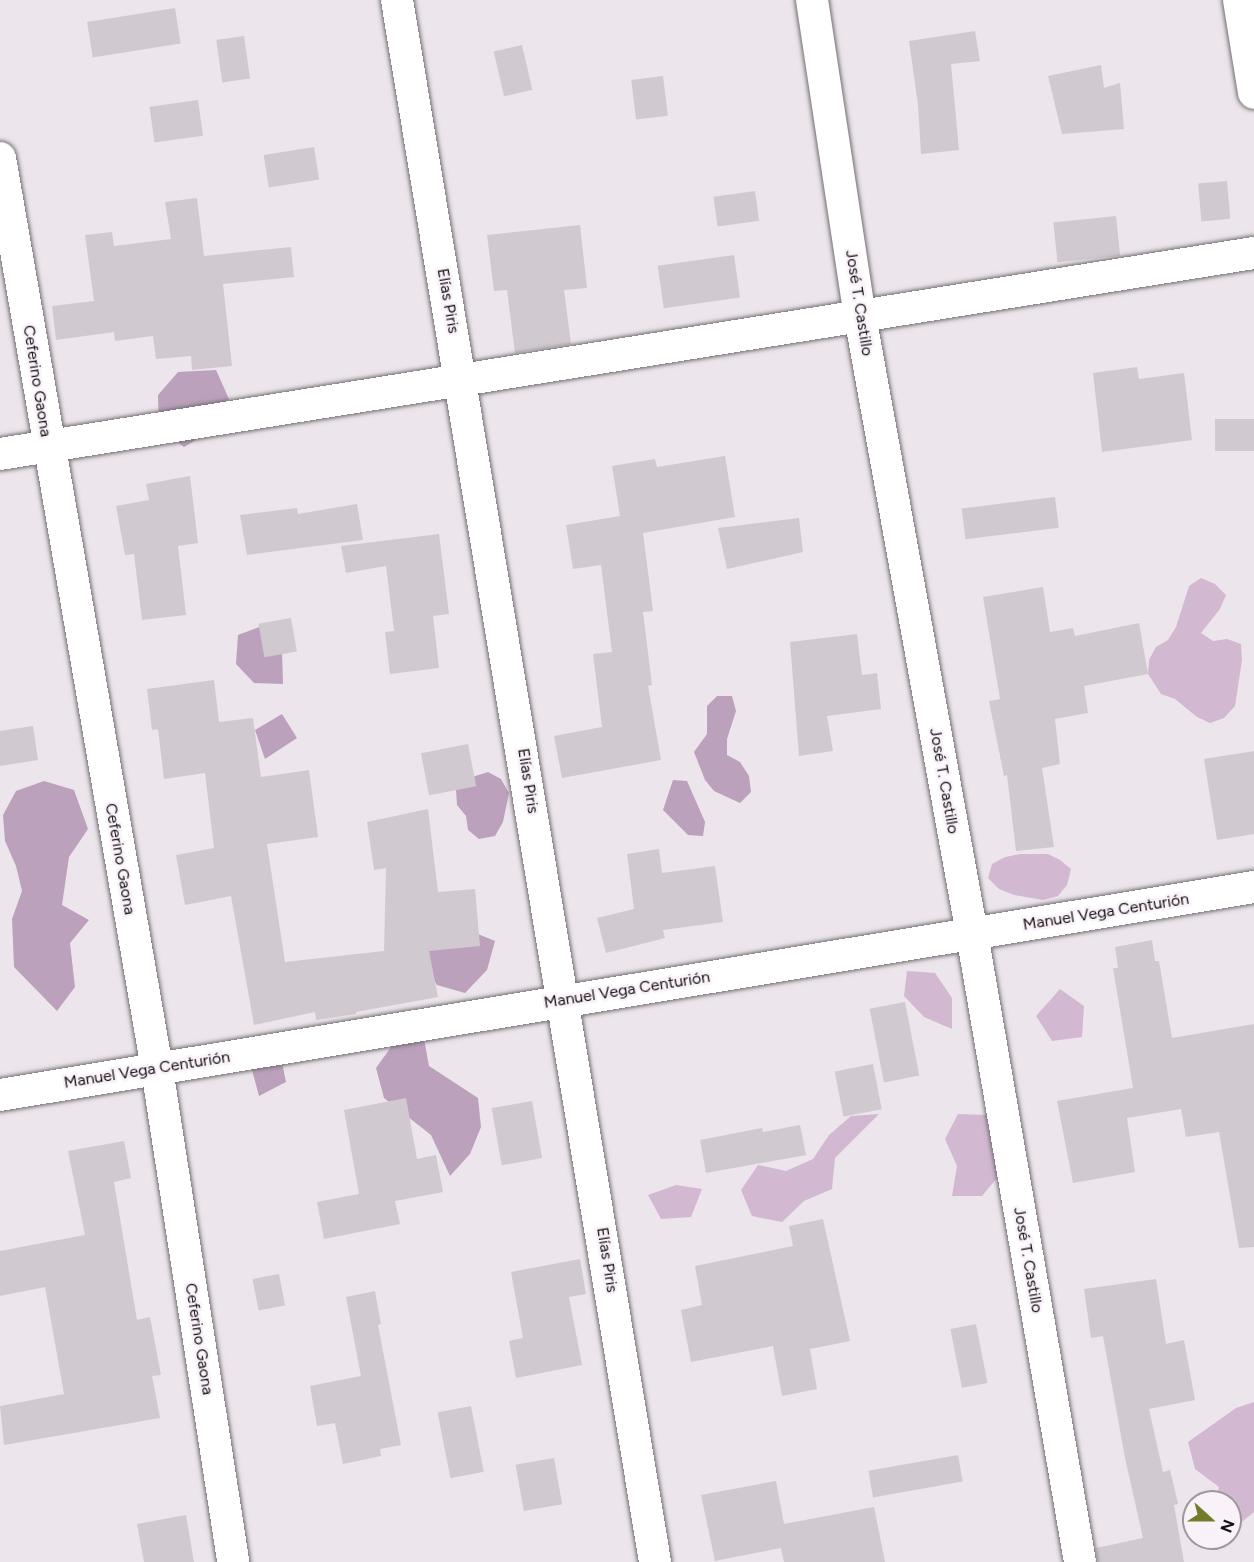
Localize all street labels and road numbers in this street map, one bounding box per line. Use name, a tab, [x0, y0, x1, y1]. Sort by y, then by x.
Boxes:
street label: José T. Castillo	[841, 249, 877, 357]
street label: Elías Piris	[433, 267, 463, 335]
street label: Ceferino Gaona	[19, 324, 55, 438]
street label: José T. Castillo	[925, 727, 963, 835]
street label: Elías Piris	[513, 747, 543, 815]
street label: Ceferino Gaona	[101, 802, 139, 916]
street label: Manuel Vega Centurión	[1022, 889, 1190, 935]
street label: Manuel Vega Centurión	[543, 967, 711, 1013]
street label: Manuel Vega Centurión	[63, 1047, 231, 1093]
street label: José T. Castillo	[1009, 1206, 1047, 1314]
street label: Elías Piris	[592, 1226, 622, 1294]
street label: Ceferino Gaona	[181, 1282, 217, 1396]

